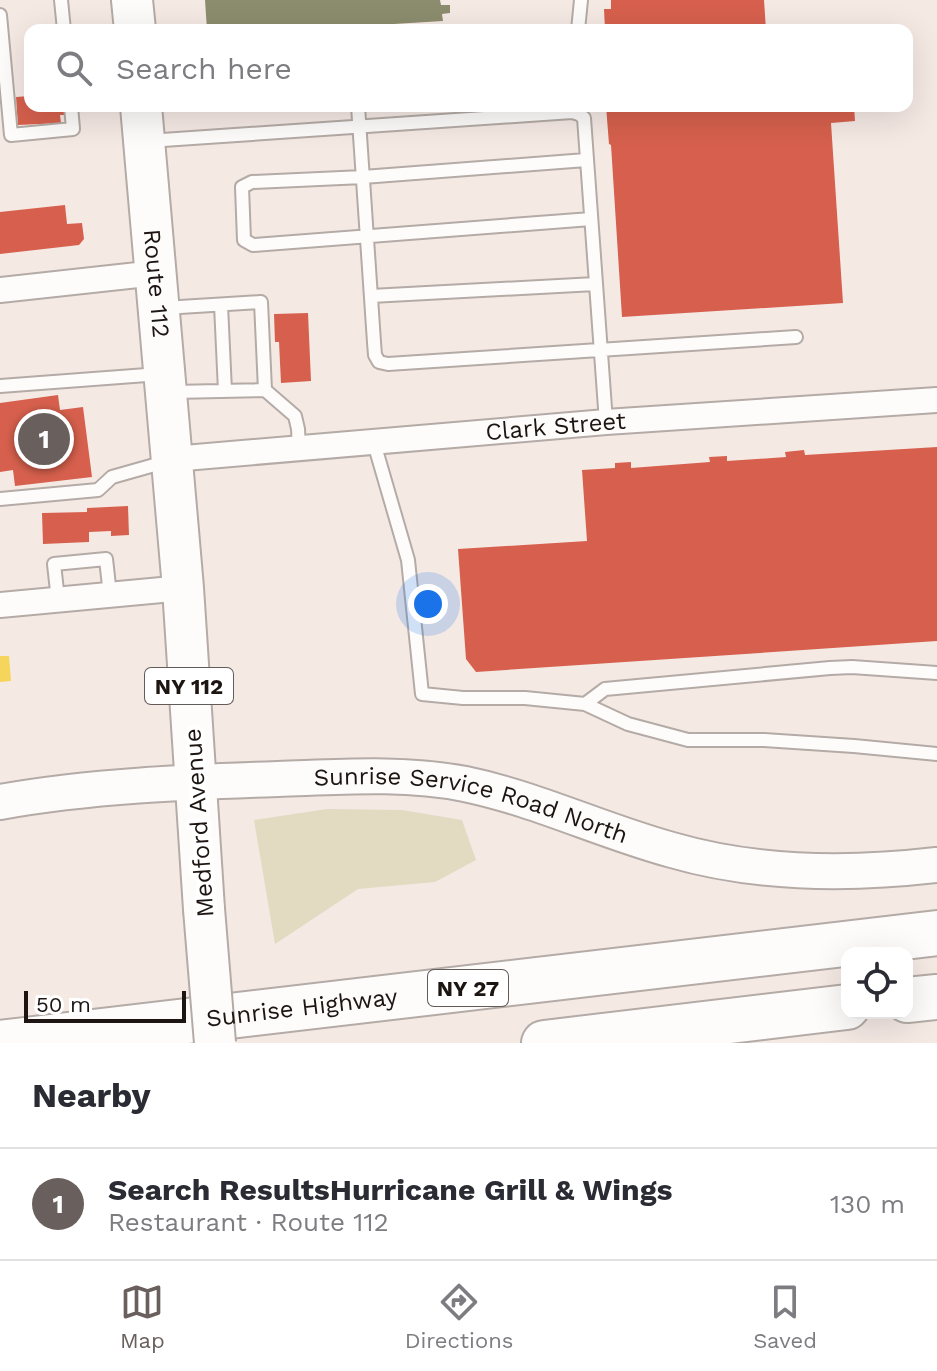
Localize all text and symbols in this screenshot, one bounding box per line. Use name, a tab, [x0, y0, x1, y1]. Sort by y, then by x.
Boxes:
search box	[24, 24, 913, 112]
icon: search	[52, 46, 96, 90]
text: Search here	[116, 51, 292, 86]
street label: Route 112	[138, 228, 175, 339]
street label: Clark Street	[484, 407, 627, 446]
pin: 1	[18, 409, 70, 469]
your location	[408, 584, 448, 624]
road number: NY 112	[145, 668, 233, 704]
street label: Medford Avenue	[178, 728, 220, 918]
street label: Sunrise Service Road North	[313, 762, 632, 849]
map controls	[841, 947, 913, 1019]
button: locate	[841, 947, 913, 1019]
road number: NY 27	[428, 970, 508, 1006]
street label: Sunrise Highway	[205, 982, 400, 1033]
scale bar	[24, 987, 186, 1023]
text: 50 m	[36, 992, 91, 1017]
text: Nearby	[32, 1075, 151, 1115]
text: Search ResultsHurricane Grill & Wings	[108, 1172, 672, 1207]
text: 1	[52, 1189, 64, 1219]
text: 130 m	[830, 1189, 905, 1219]
text: Restaurant · Route 112	[108, 1207, 389, 1237]
tab: Map	[120, 1280, 165, 1353]
tab: Directions	[405, 1280, 513, 1353]
tab: Saved	[753, 1280, 817, 1353]

